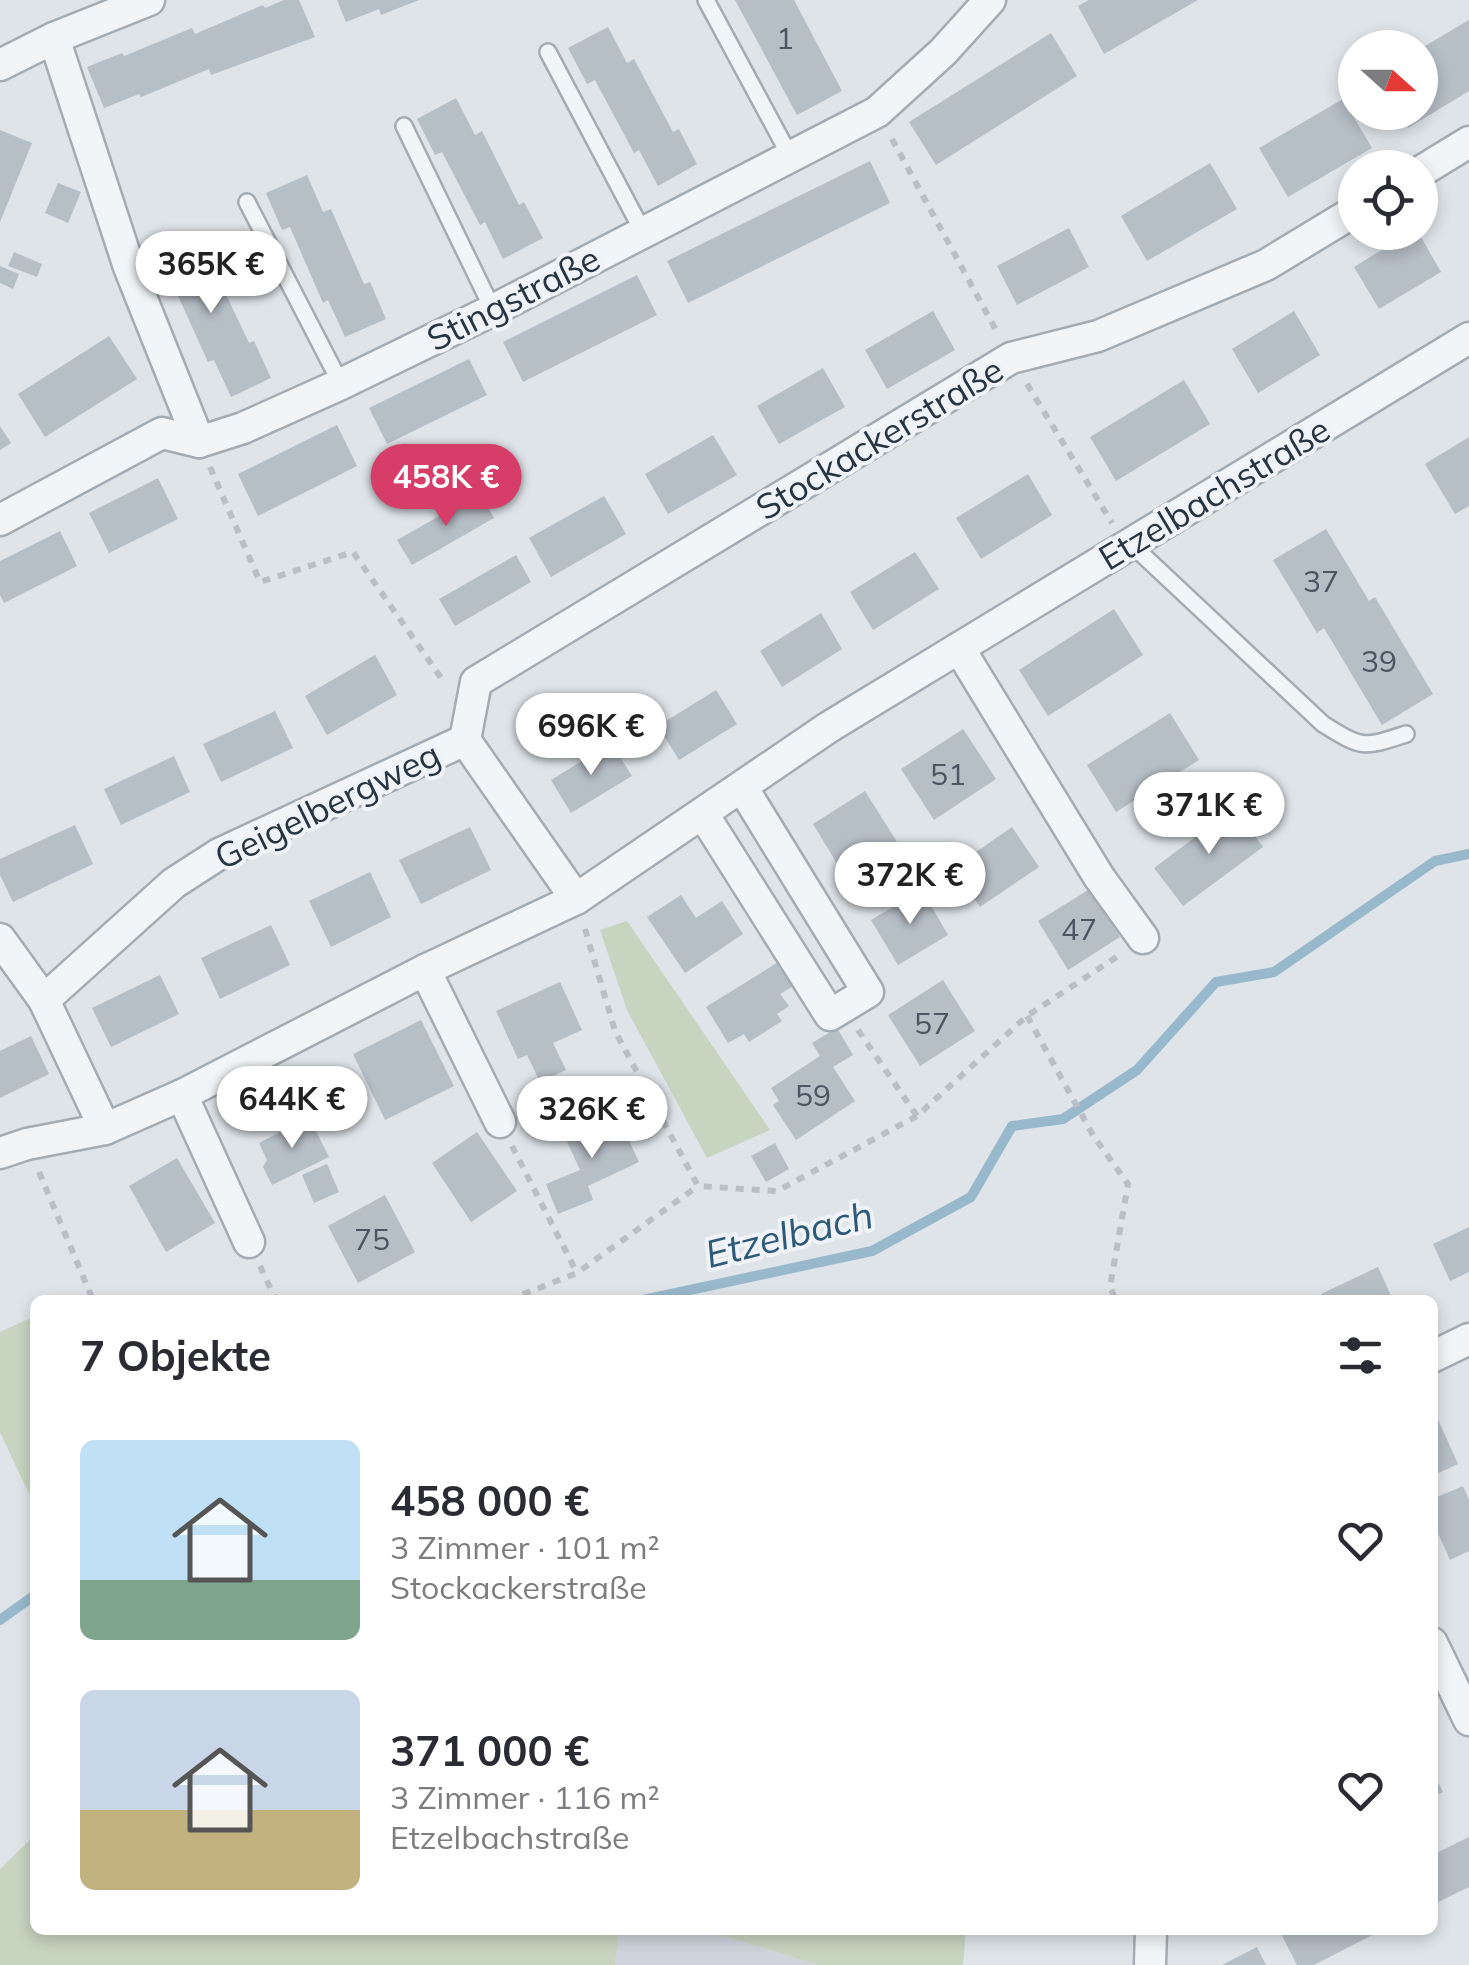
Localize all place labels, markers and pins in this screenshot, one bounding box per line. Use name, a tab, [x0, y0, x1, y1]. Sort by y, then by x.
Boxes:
pin: 365K €	[130, 231, 292, 316]
pin: 458K €	[365, 444, 527, 529]
pin: 696K €	[510, 693, 672, 778]
pin: 371K €	[1128, 772, 1290, 857]
pin: 372K €	[829, 842, 991, 927]
pin: 644K €	[211, 1066, 373, 1151]
pin: 326K €	[511, 1076, 673, 1161]

